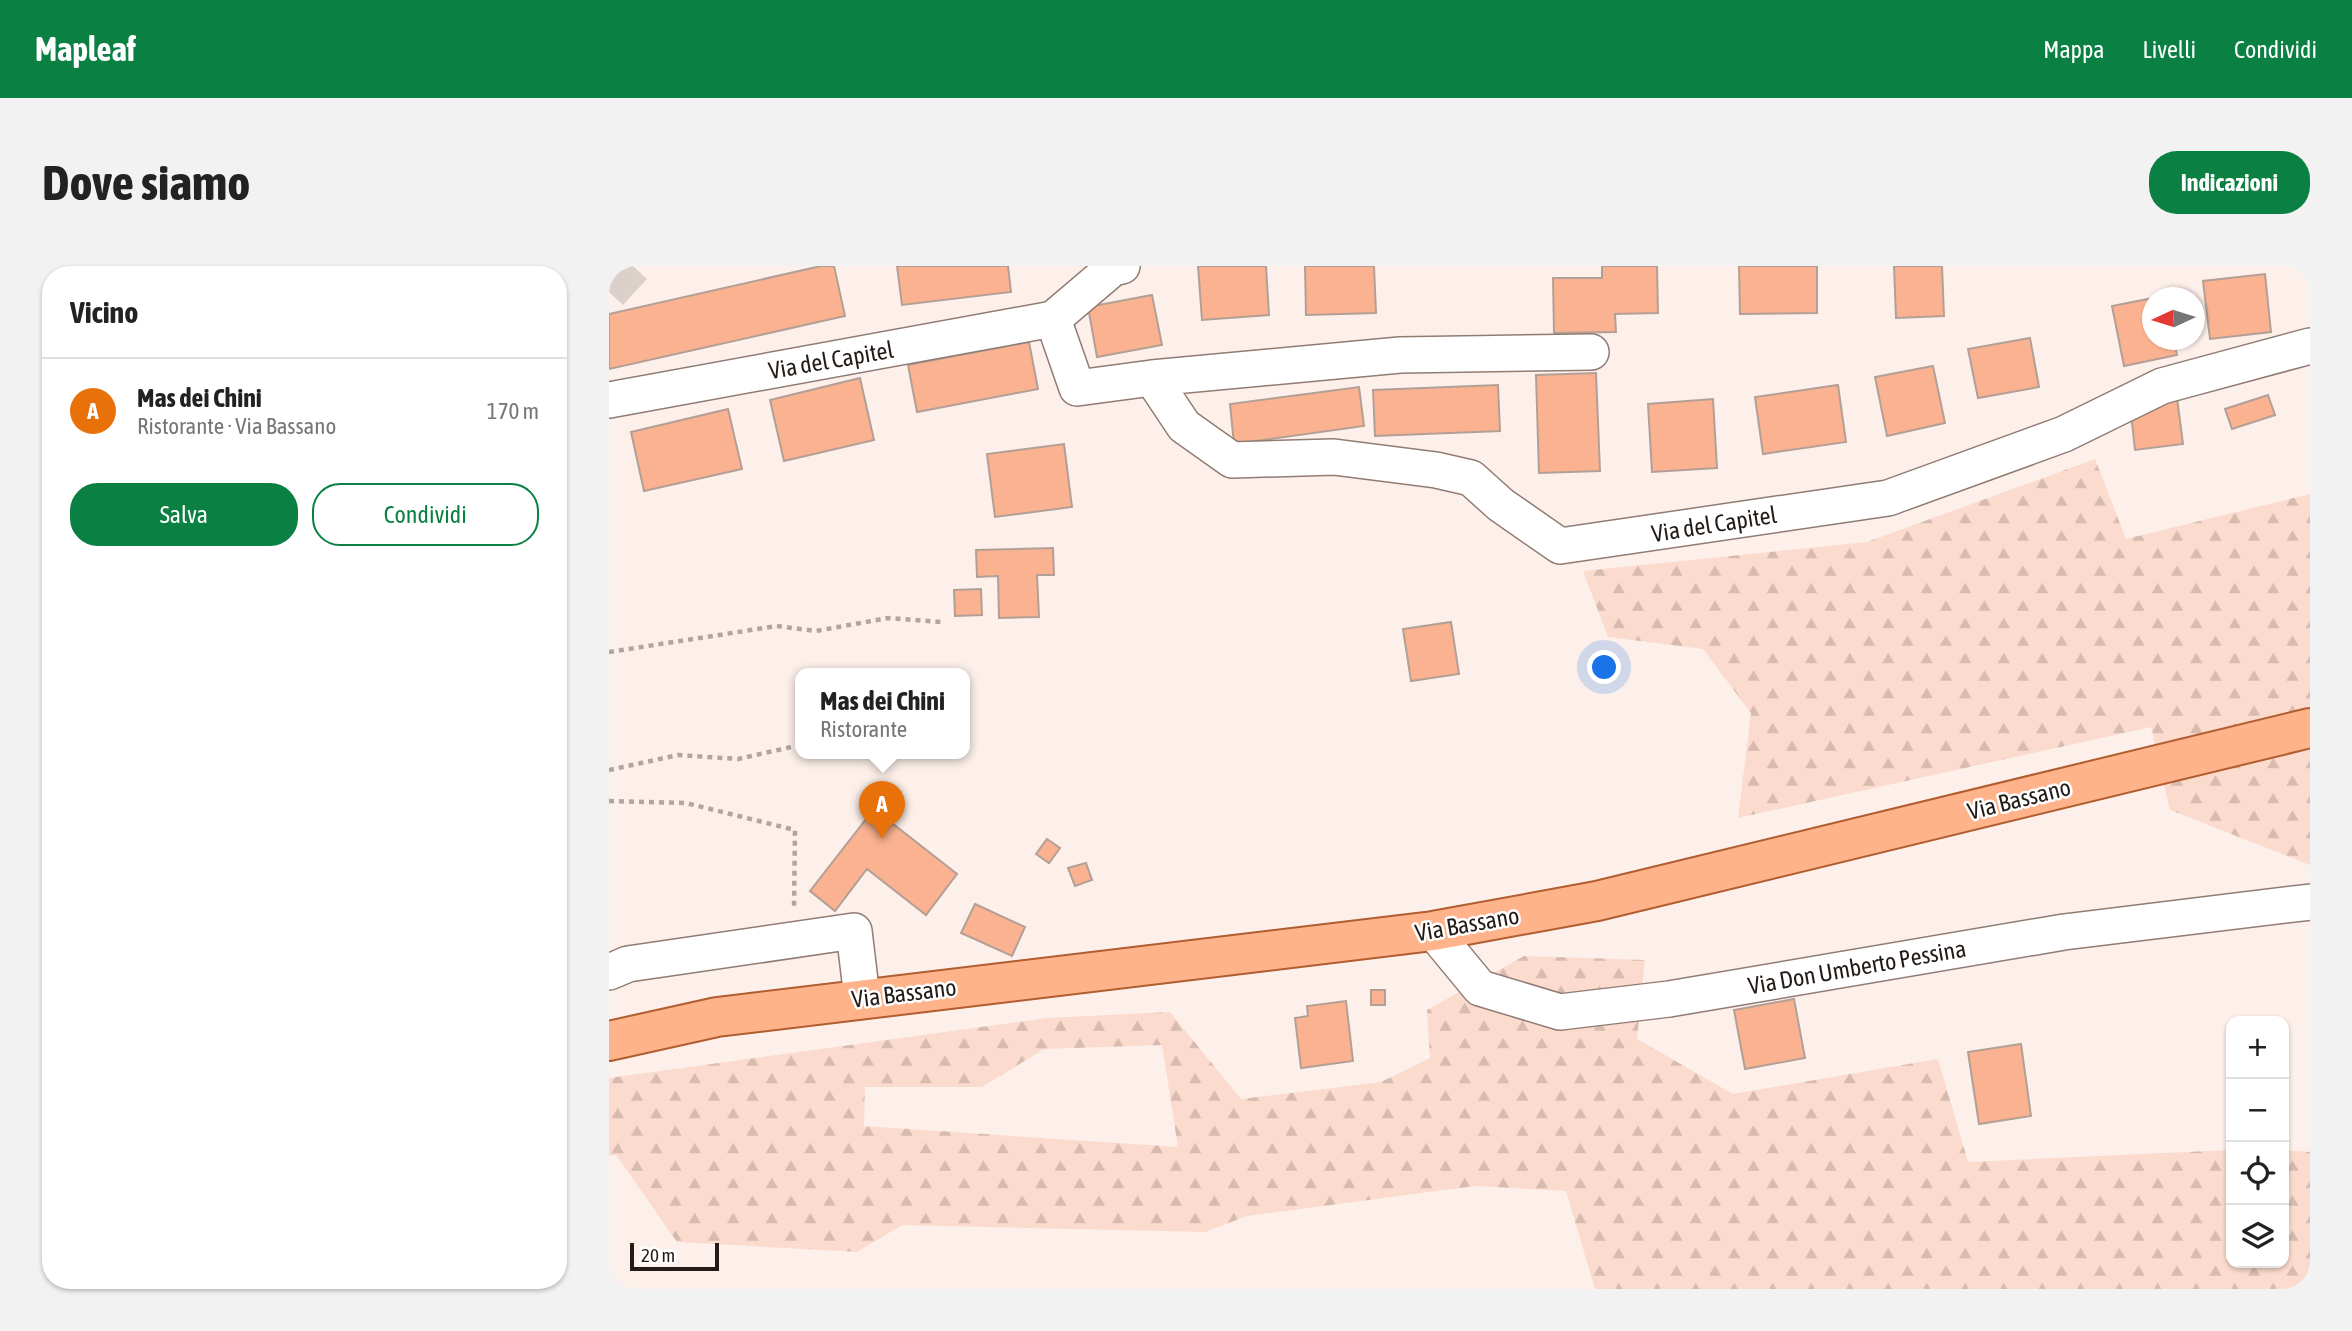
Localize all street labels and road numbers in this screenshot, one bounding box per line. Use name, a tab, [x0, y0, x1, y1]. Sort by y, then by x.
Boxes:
street label: Via del Capitel	[766, 336, 896, 384]
street label: Via del Capitel	[1649, 501, 1779, 547]
street label: Via Bassano	[1965, 773, 2073, 825]
street label: Via Bassano	[1413, 902, 1521, 946]
street label: Via Don Umberto Pessina	[1746, 935, 1968, 999]
street label: Via Bassano	[850, 973, 958, 1013]

